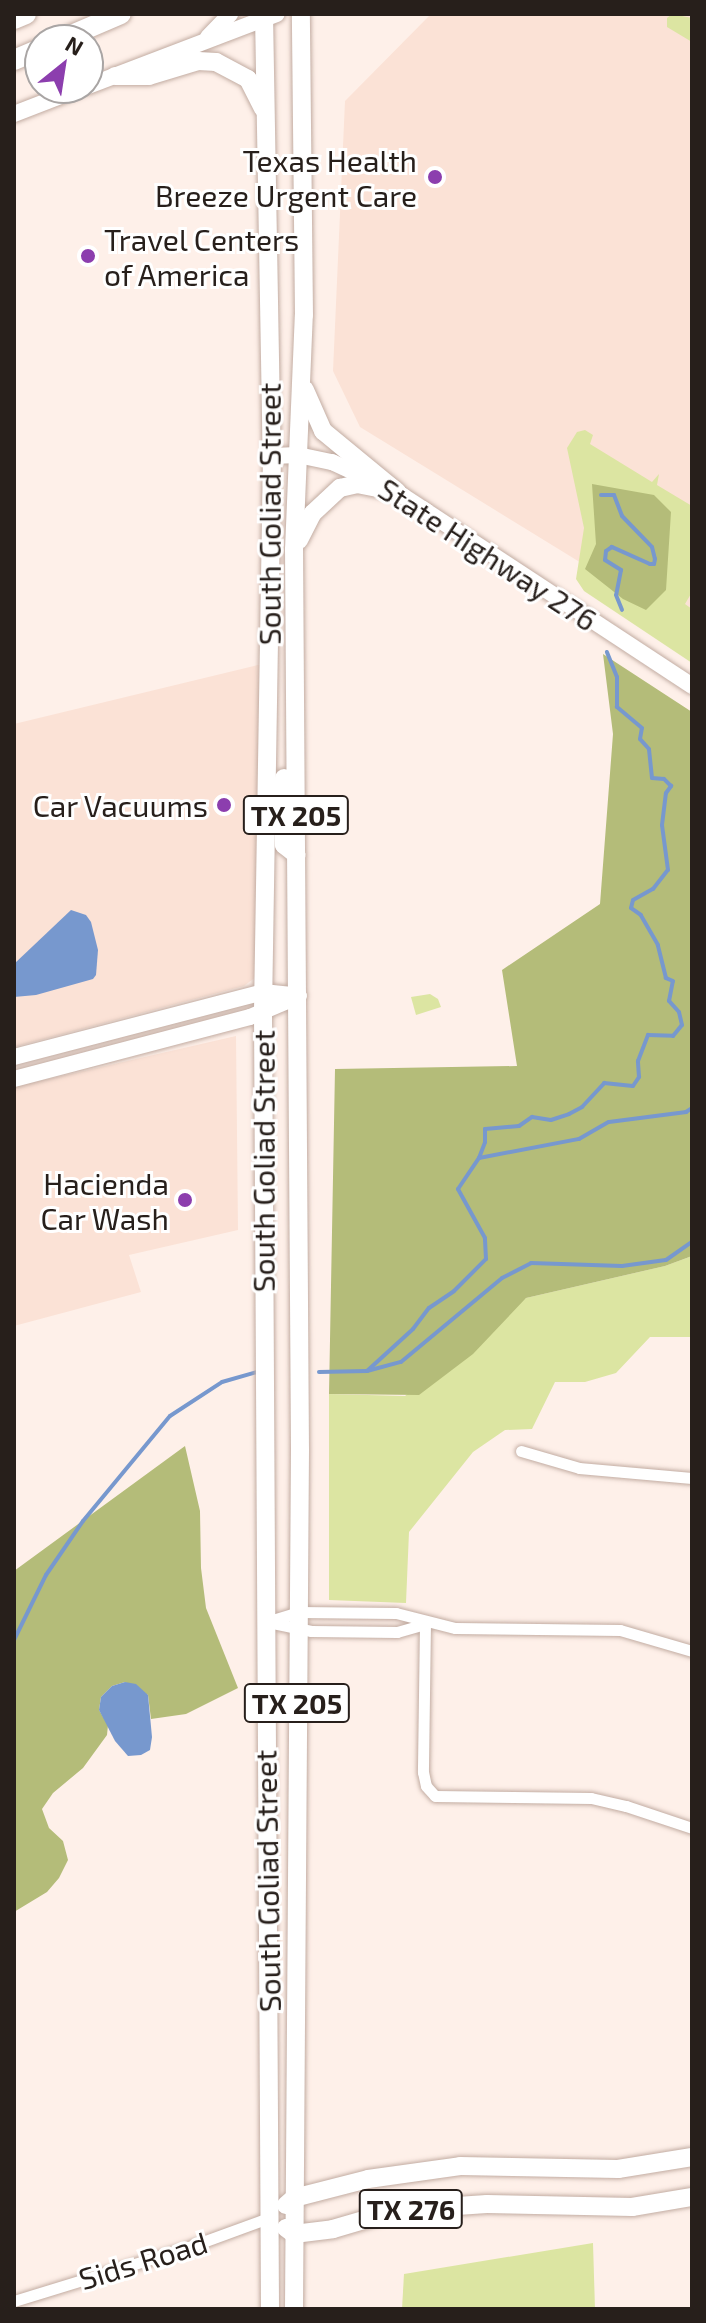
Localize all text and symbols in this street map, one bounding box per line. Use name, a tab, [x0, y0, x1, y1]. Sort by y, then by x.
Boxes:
north arrow	[24, 24, 104, 104]
text: N	[62, 30, 88, 60]
place label: Texas Health Breeze Urgent Care	[155, 142, 417, 212]
marker: Texas Health Breeze Urgent Care	[424, 166, 446, 188]
place label: Travel Centers of America	[104, 221, 300, 292]
marker: Travel Centers of America	[79, 247, 97, 265]
street label: South Goliad Street	[251, 383, 287, 645]
street label: State Highway 276	[372, 470, 604, 638]
place label: Car Vacuums	[31, 787, 208, 823]
road number: TX 205	[242, 791, 350, 839]
marker: Car Vacuums	[215, 796, 233, 814]
street label: South Goliad Street	[245, 1030, 281, 1292]
place label: Hacienda Car Wash	[39, 1165, 169, 1236]
marker: Hacienda Car Wash	[176, 1191, 194, 1209]
road number: TX 205	[243, 1679, 351, 1727]
street label: South Goliad Street	[247, 1749, 287, 2013]
road number: TX 276	[357, 2185, 465, 2233]
street label: Sids Road	[74, 2223, 212, 2297]

